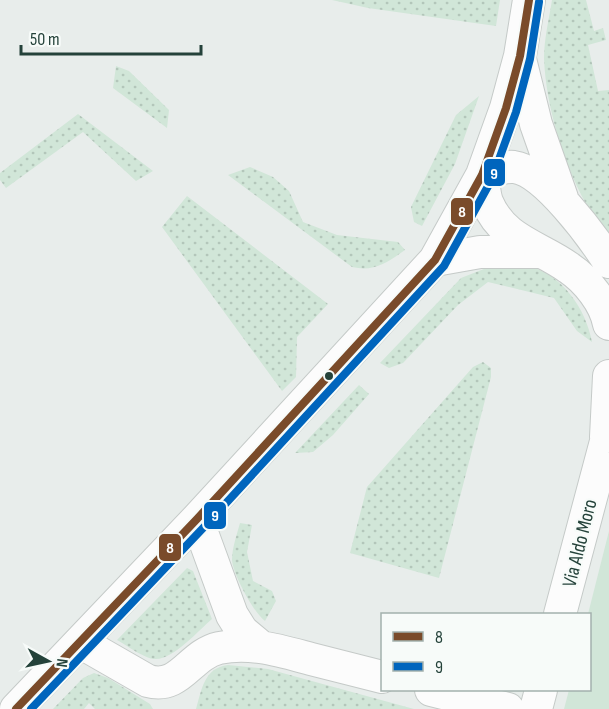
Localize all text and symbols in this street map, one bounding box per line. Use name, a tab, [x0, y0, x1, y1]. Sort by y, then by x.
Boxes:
scale bar	[21, 18, 201, 56]
text: 50 m	[30, 29, 60, 50]
line badge: 9	[483, 158, 506, 187]
text: 9	[490, 165, 498, 184]
line badge: 8	[450, 197, 474, 226]
text: 8	[458, 203, 466, 222]
unlabelled marker	[323, 370, 335, 382]
street label: Via Aldo Moro	[557, 497, 602, 590]
line badge: 9	[203, 501, 227, 530]
text: 9	[211, 507, 219, 526]
line badge: 8	[158, 533, 182, 562]
text: 8	[166, 539, 174, 558]
legend	[381, 613, 591, 691]
text: 8	[435, 627, 443, 648]
north arrow	[18, 631, 78, 691]
text: N	[51, 657, 71, 668]
text: 9	[435, 657, 443, 678]

